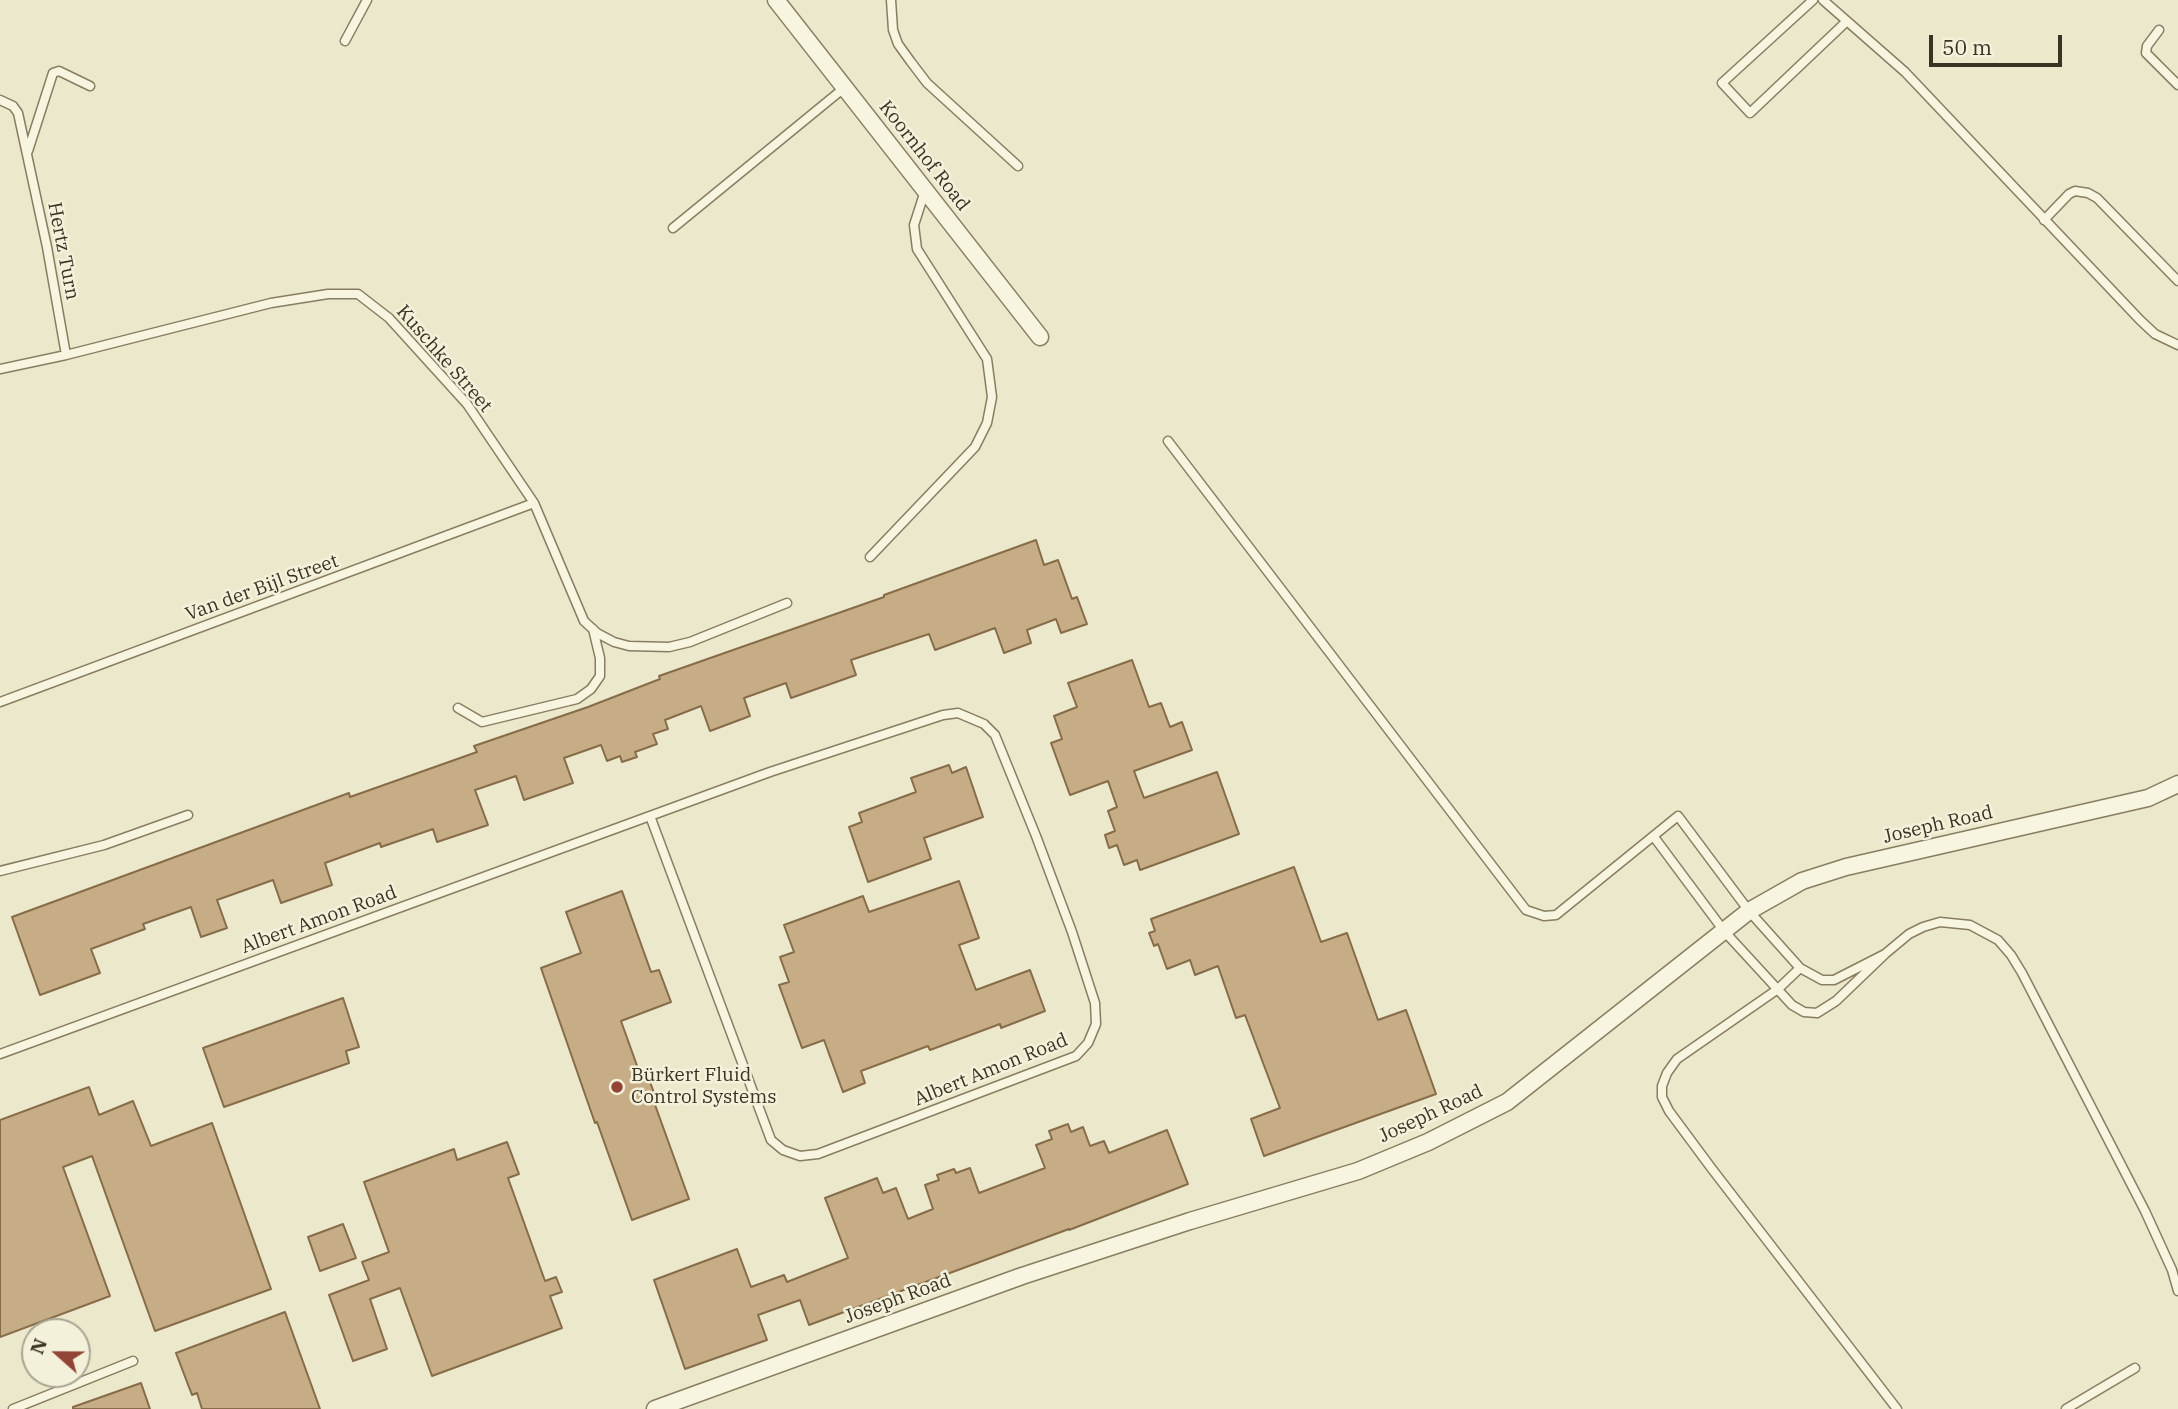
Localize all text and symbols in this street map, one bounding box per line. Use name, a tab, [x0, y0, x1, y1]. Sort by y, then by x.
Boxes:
scale bar	[1933, 21, 2066, 65]
text: 50 m	[1942, 33, 1992, 61]
street label: Koornhof Road	[874, 96, 974, 216]
street label: Hertz Turn	[42, 200, 84, 302]
street label: Kuschke Street	[391, 301, 497, 417]
street label: Van der Bijl Street	[183, 550, 341, 626]
street label: Joseph Road	[1881, 801, 1995, 849]
street label: Albert Amon Road	[238, 881, 400, 959]
street label: Albert Amon Road	[911, 1029, 1071, 1111]
place label: Bürkert Fluid Control Systems	[631, 1065, 777, 1109]
marker: Bürkert Fluid Control Systems	[609, 1079, 625, 1095]
street label: Joseph Road	[1375, 1080, 1487, 1148]
street label: Joseph Road	[842, 1269, 954, 1329]
north arrow	[21, 1318, 91, 1388]
text: N	[24, 1335, 52, 1358]

